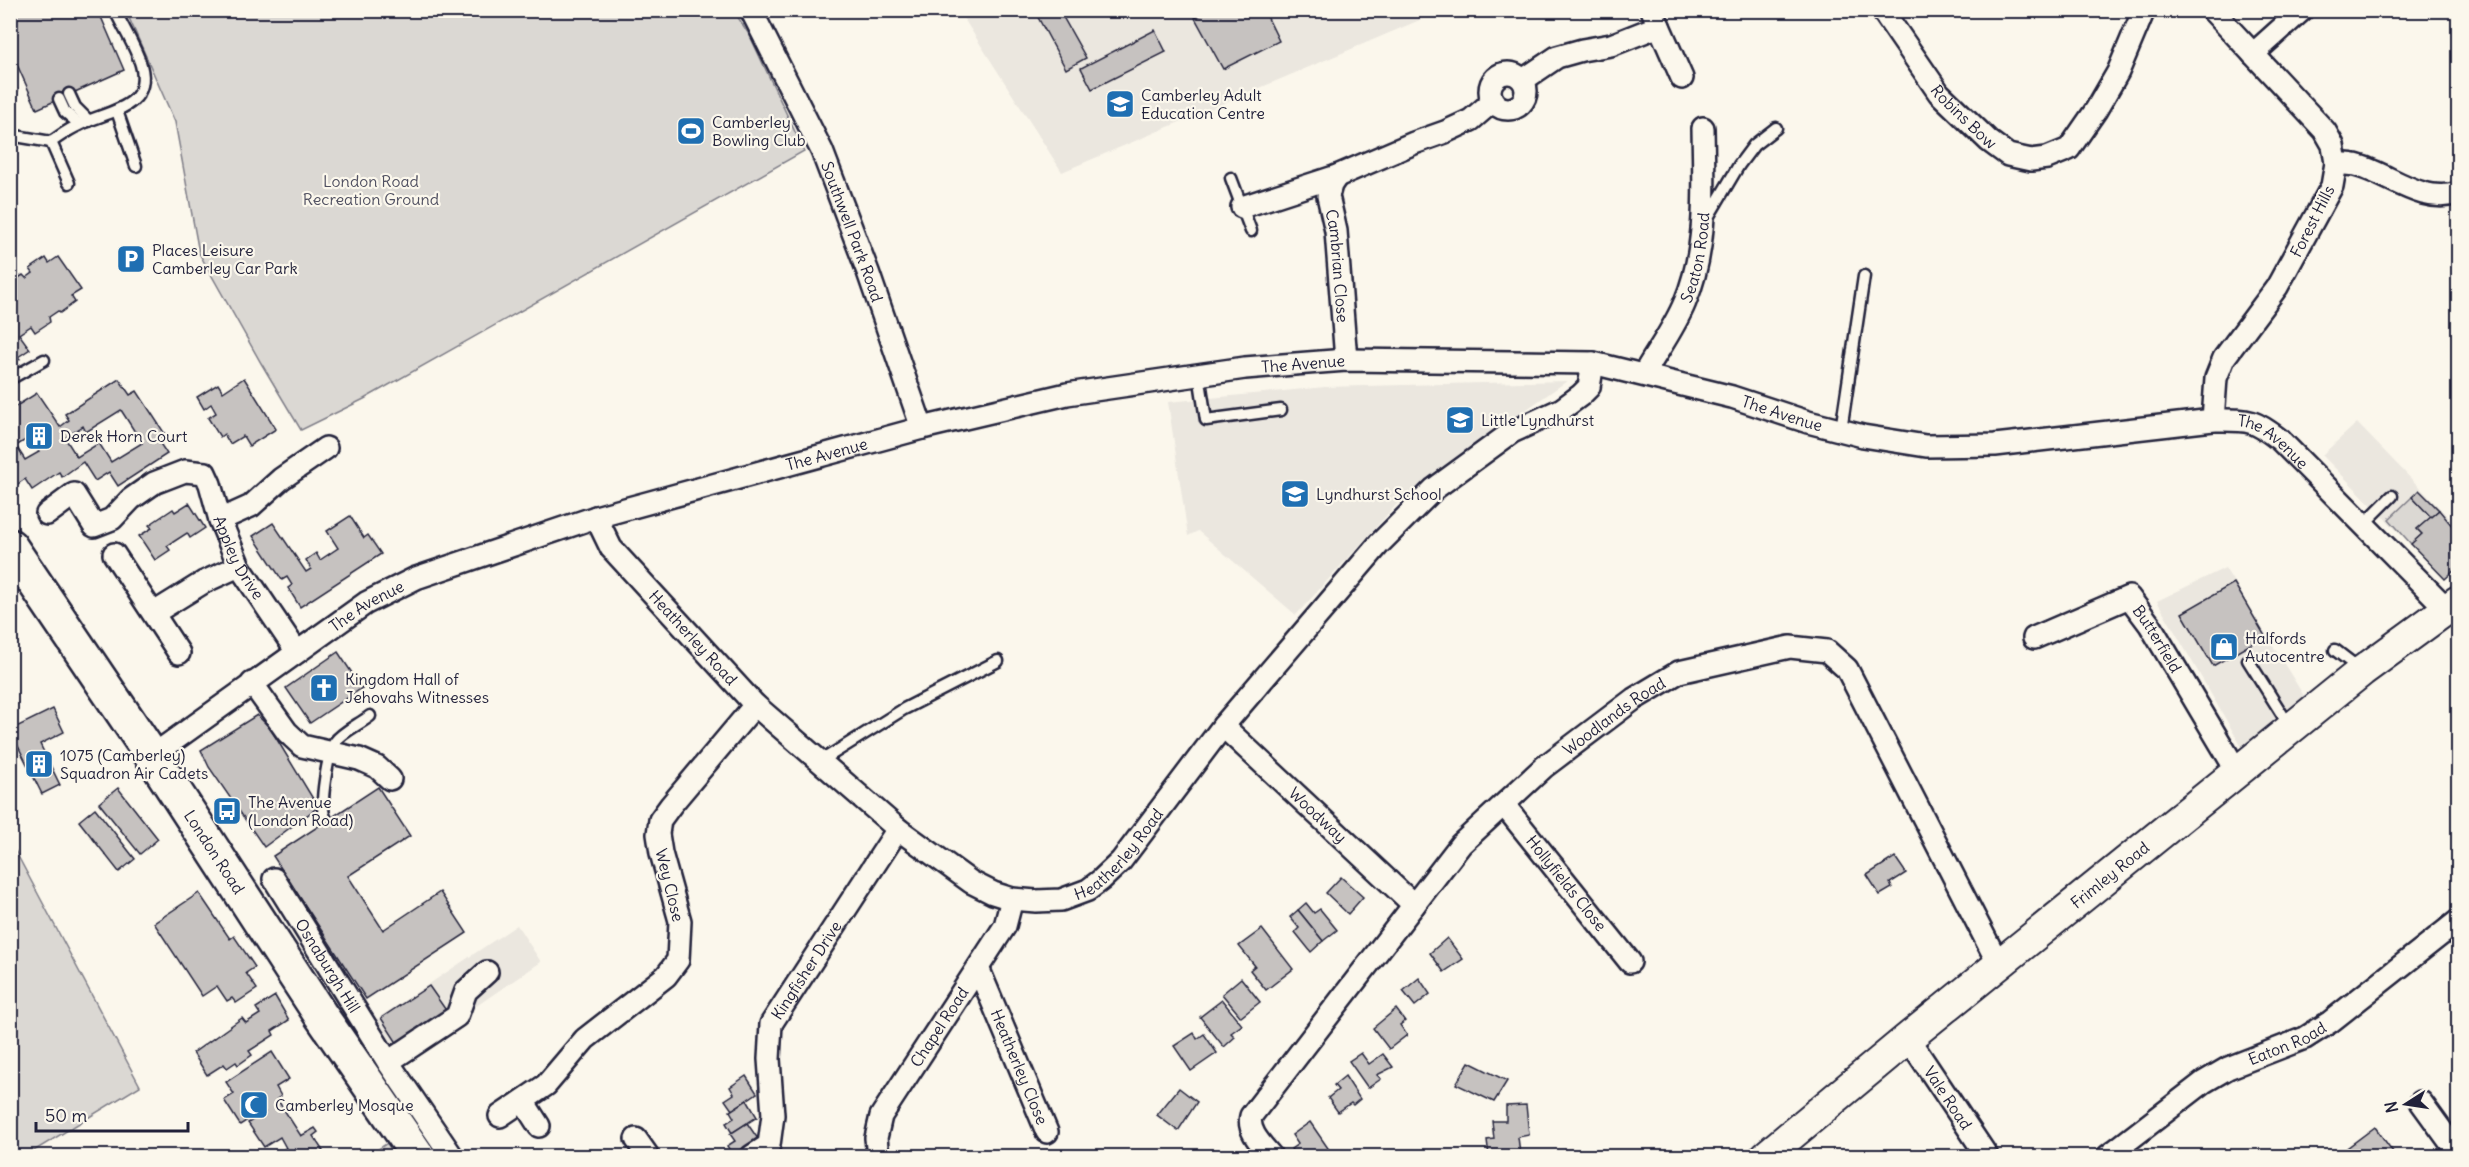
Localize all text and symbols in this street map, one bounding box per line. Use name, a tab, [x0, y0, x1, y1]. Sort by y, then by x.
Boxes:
street label: Robins Bow	[1926, 81, 2001, 153]
place label: Camberley Adult Education Centre	[1141, 85, 1265, 123]
school or university icon: Camberley Adult Education Centre	[1104, 88, 1136, 120]
place label: Camberley Bowling Club	[712, 112, 806, 150]
sports icon: Camberley Bowling Club	[675, 115, 707, 147]
street label: Southwell Park Road	[817, 159, 888, 304]
park label: London Road Recreation Ground	[303, 171, 439, 209]
street label: Forest Hills	[2285, 182, 2339, 260]
street label: Cambrian Close	[1321, 207, 1353, 323]
street label: Seaton Road	[1676, 212, 1713, 306]
place label: Places Leisure Camberley Car Park	[152, 240, 298, 278]
parking icon: Places Leisure Camberley Car Park	[115, 243, 147, 275]
street label: The Avenue	[1261, 350, 1346, 377]
street label: The Avenue	[1739, 391, 1825, 435]
school or university icon: Little Lyndhurst	[1444, 404, 1476, 436]
place label: Little Lyndhurst	[1481, 410, 1595, 430]
street label: The Avenue	[2237, 410, 2313, 473]
building icon: Derek Horn Court	[23, 420, 55, 452]
place label: Derek Horn Court	[60, 426, 188, 446]
street label: The Avenue	[784, 433, 870, 475]
school or university icon: Lyndhurst School	[1279, 478, 1311, 510]
place label: Lyndhurst School	[1316, 484, 1442, 504]
street label: Appley Drive	[209, 513, 269, 603]
street label: The Avenue	[325, 576, 407, 636]
street label: Heatherley Road	[645, 586, 742, 689]
street label: Butterfield	[2128, 601, 2186, 676]
place label: Halfords Autocentre	[2245, 628, 2325, 666]
shop icon: Halfords Autocentre	[2208, 631, 2240, 663]
place label: Kingdom Hall of Jehovahs Witnesses	[345, 669, 489, 707]
church icon: Kingdom Hall of Jehovahs Witnesses	[308, 672, 340, 704]
street label: Woodlands Road	[1559, 673, 1669, 759]
place label: 1075 (Camberley) Squadron Air Cadets	[60, 745, 208, 783]
building icon: 1075 (Camberley) Squadron Air Cadets	[23, 748, 55, 780]
street label: Woodway	[1285, 783, 1351, 847]
place label: The Avenue (London Road)	[248, 792, 354, 830]
bus stop icon: The Avenue (London Road)	[211, 795, 243, 827]
street label: Heatherley Road	[1071, 804, 1167, 904]
street label: London Road	[180, 806, 249, 898]
street label: Hollyfields Close	[1522, 831, 1611, 935]
street label: Frimley Road	[2066, 837, 2153, 913]
street label: Wey Close	[651, 846, 689, 924]
street label: Osnaburgh Hill	[291, 915, 365, 1016]
street label: Kingfisher Drive	[767, 917, 846, 1023]
street label: Chapel Road	[906, 983, 973, 1071]
street label: Heatherley Close	[987, 1006, 1053, 1127]
street label: Eaton Road	[2245, 1017, 2330, 1069]
street label: Vale Road	[1920, 1062, 1976, 1133]
north arrow	[2376, 1074, 2436, 1134]
mosque icon: Camberley Mosque	[238, 1089, 270, 1121]
scale bar	[36, 1095, 188, 1133]
place label: Camberley Mosque	[275, 1095, 414, 1115]
text: N	[2380, 1100, 2402, 1115]
text: 50 m	[45, 1104, 87, 1127]

